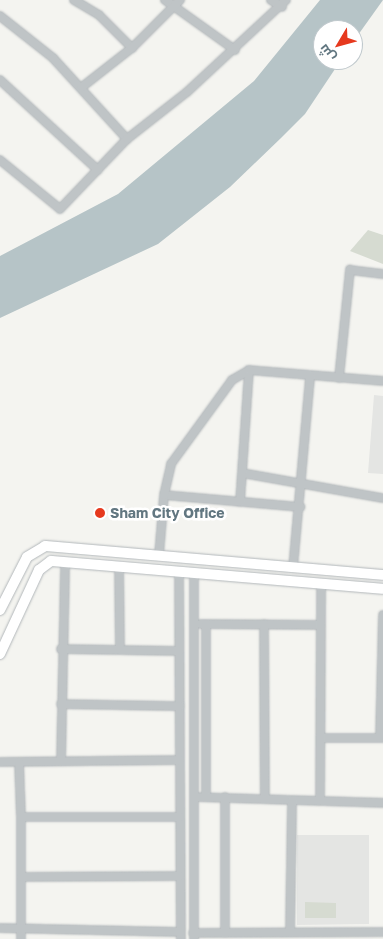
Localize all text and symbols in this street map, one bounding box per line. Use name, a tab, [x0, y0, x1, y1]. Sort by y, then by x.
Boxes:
north arrow	[313, 20, 363, 70]
text: ش	[314, 41, 339, 66]
place label: Sham City Office	[110, 505, 225, 521]
marker: Sham City Office	[94, 507, 106, 519]

